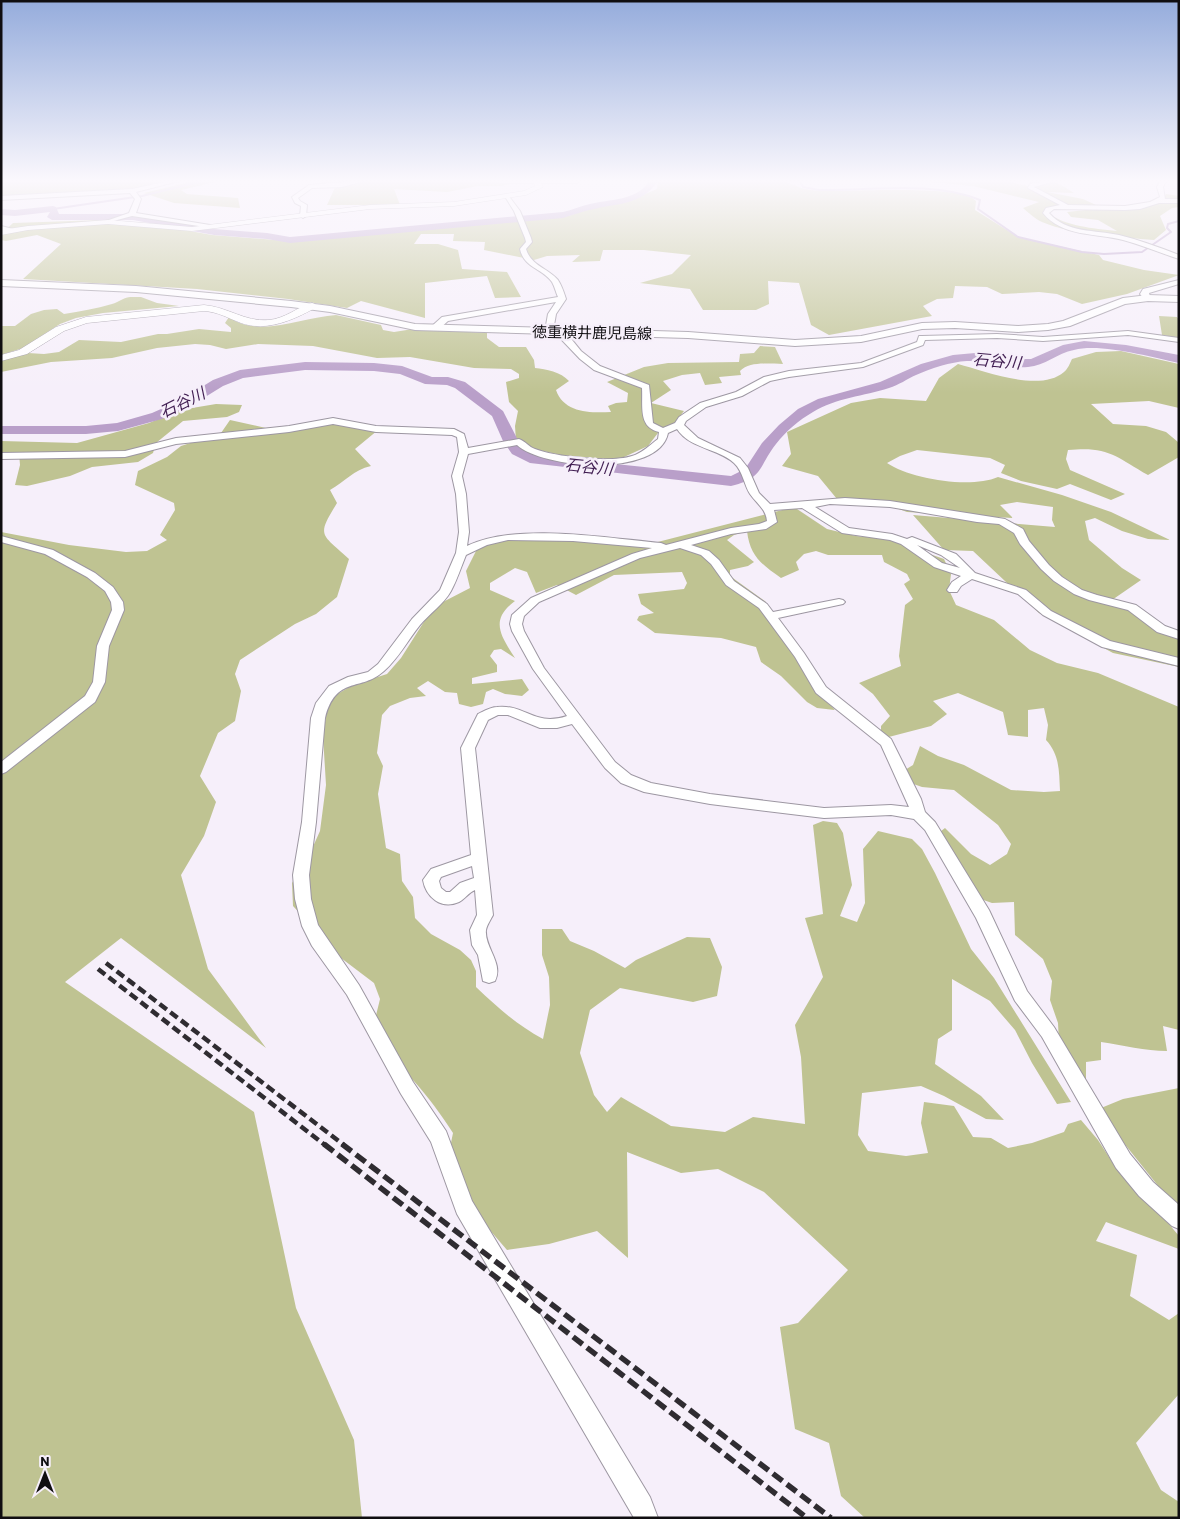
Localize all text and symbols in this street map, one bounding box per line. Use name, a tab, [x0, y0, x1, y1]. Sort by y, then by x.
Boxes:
street label: 徳重横井鹿児島線	[532, 322, 652, 342]
water label: 石谷川	[972, 348, 1024, 372]
water label: 石谷川	[156, 382, 210, 421]
water label: 石谷川	[564, 454, 616, 478]
north arrow	[20, 1449, 70, 1499]
text: N	[40, 1452, 50, 1469]

